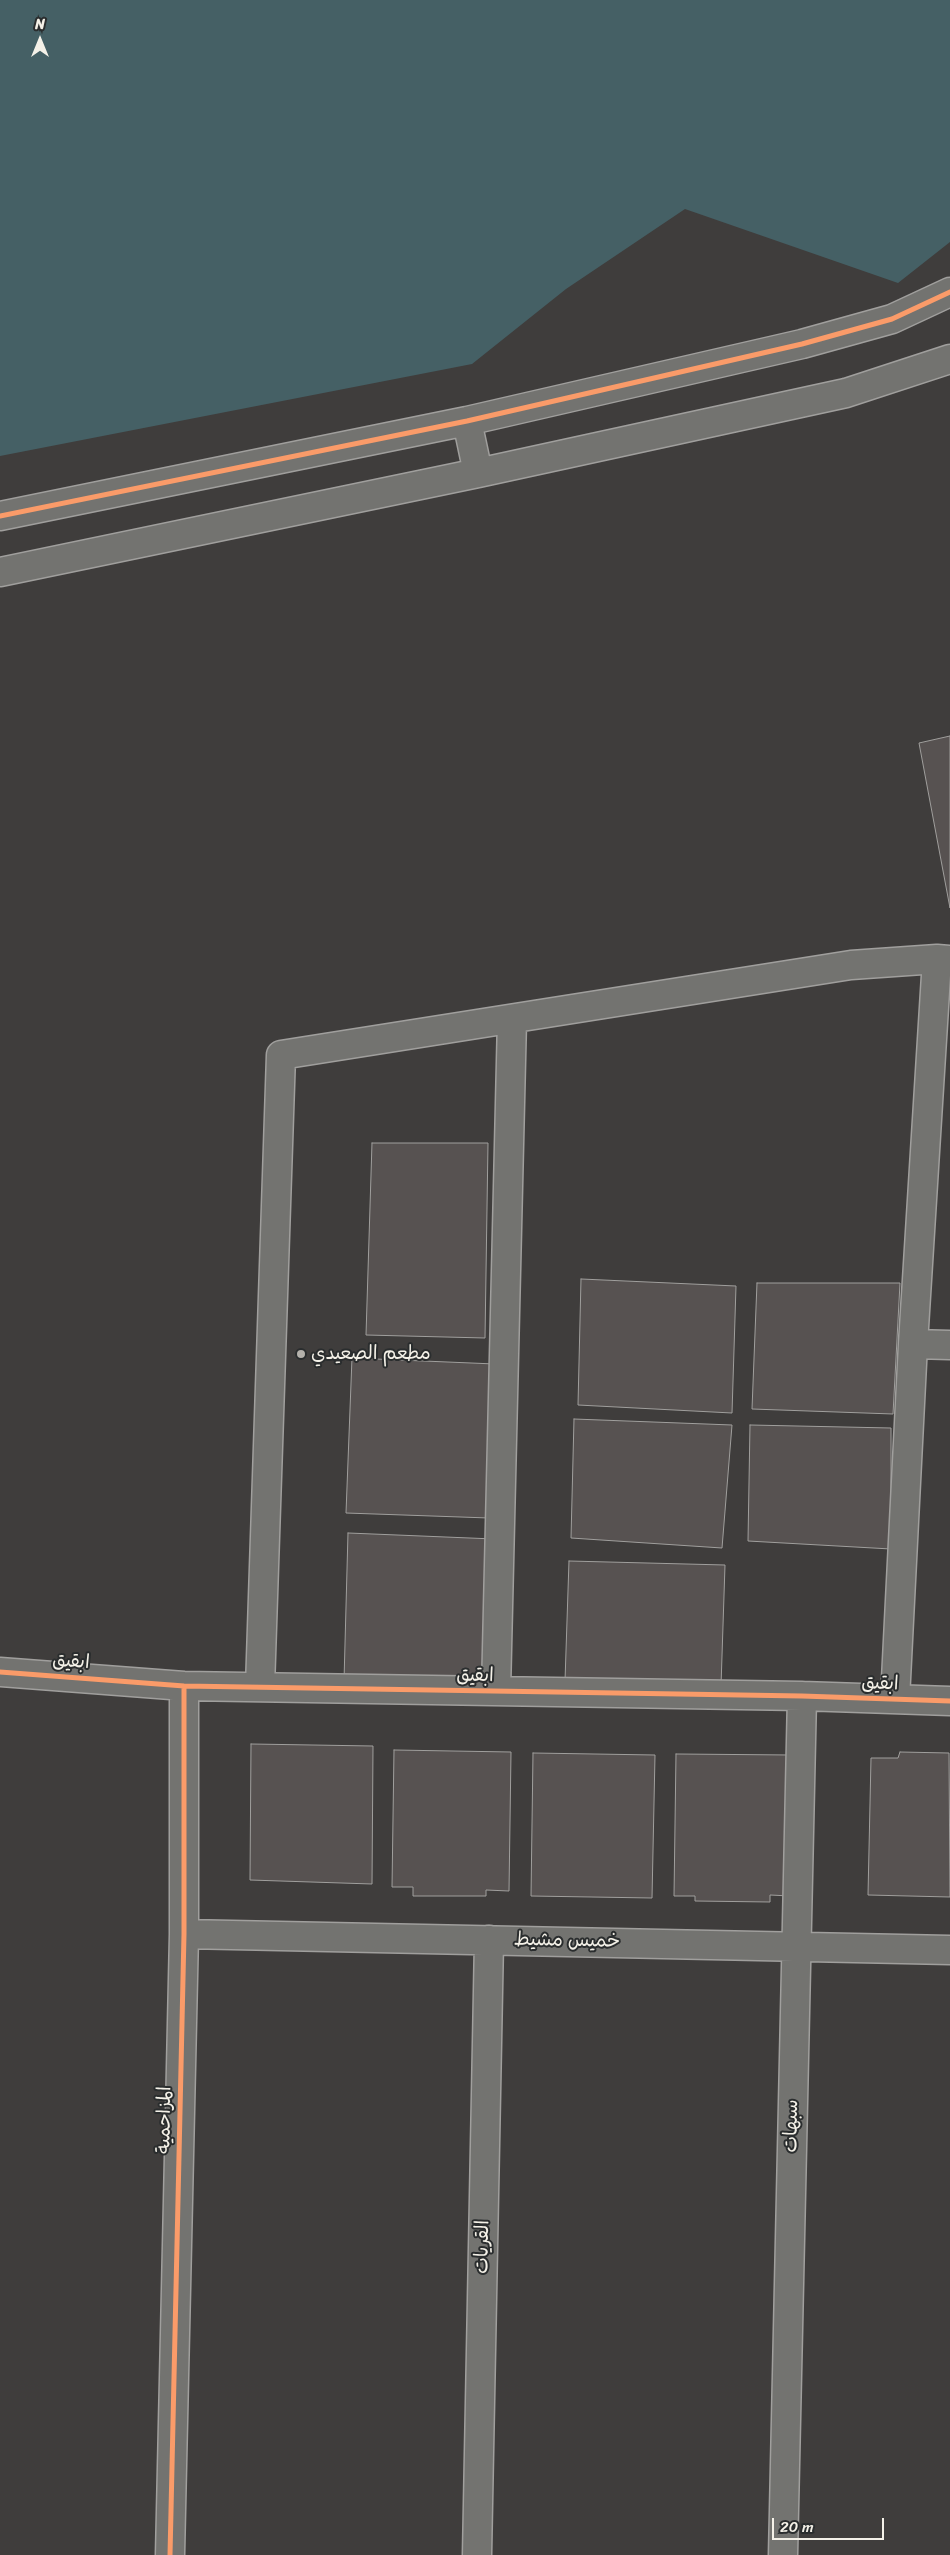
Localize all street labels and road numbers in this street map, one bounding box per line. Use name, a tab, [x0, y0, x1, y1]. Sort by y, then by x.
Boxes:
street label: ابقيق	[52, 1649, 90, 1675]
street label: ابقيق	[456, 1664, 494, 1688]
street label: ابقيق	[861, 1672, 899, 1696]
street label: خميس مشيط	[514, 1929, 620, 1953]
street label: المزاحمية	[153, 2086, 177, 2154]
street label: سبهات	[780, 2099, 804, 2153]
street label: القريات	[471, 2220, 495, 2274]

